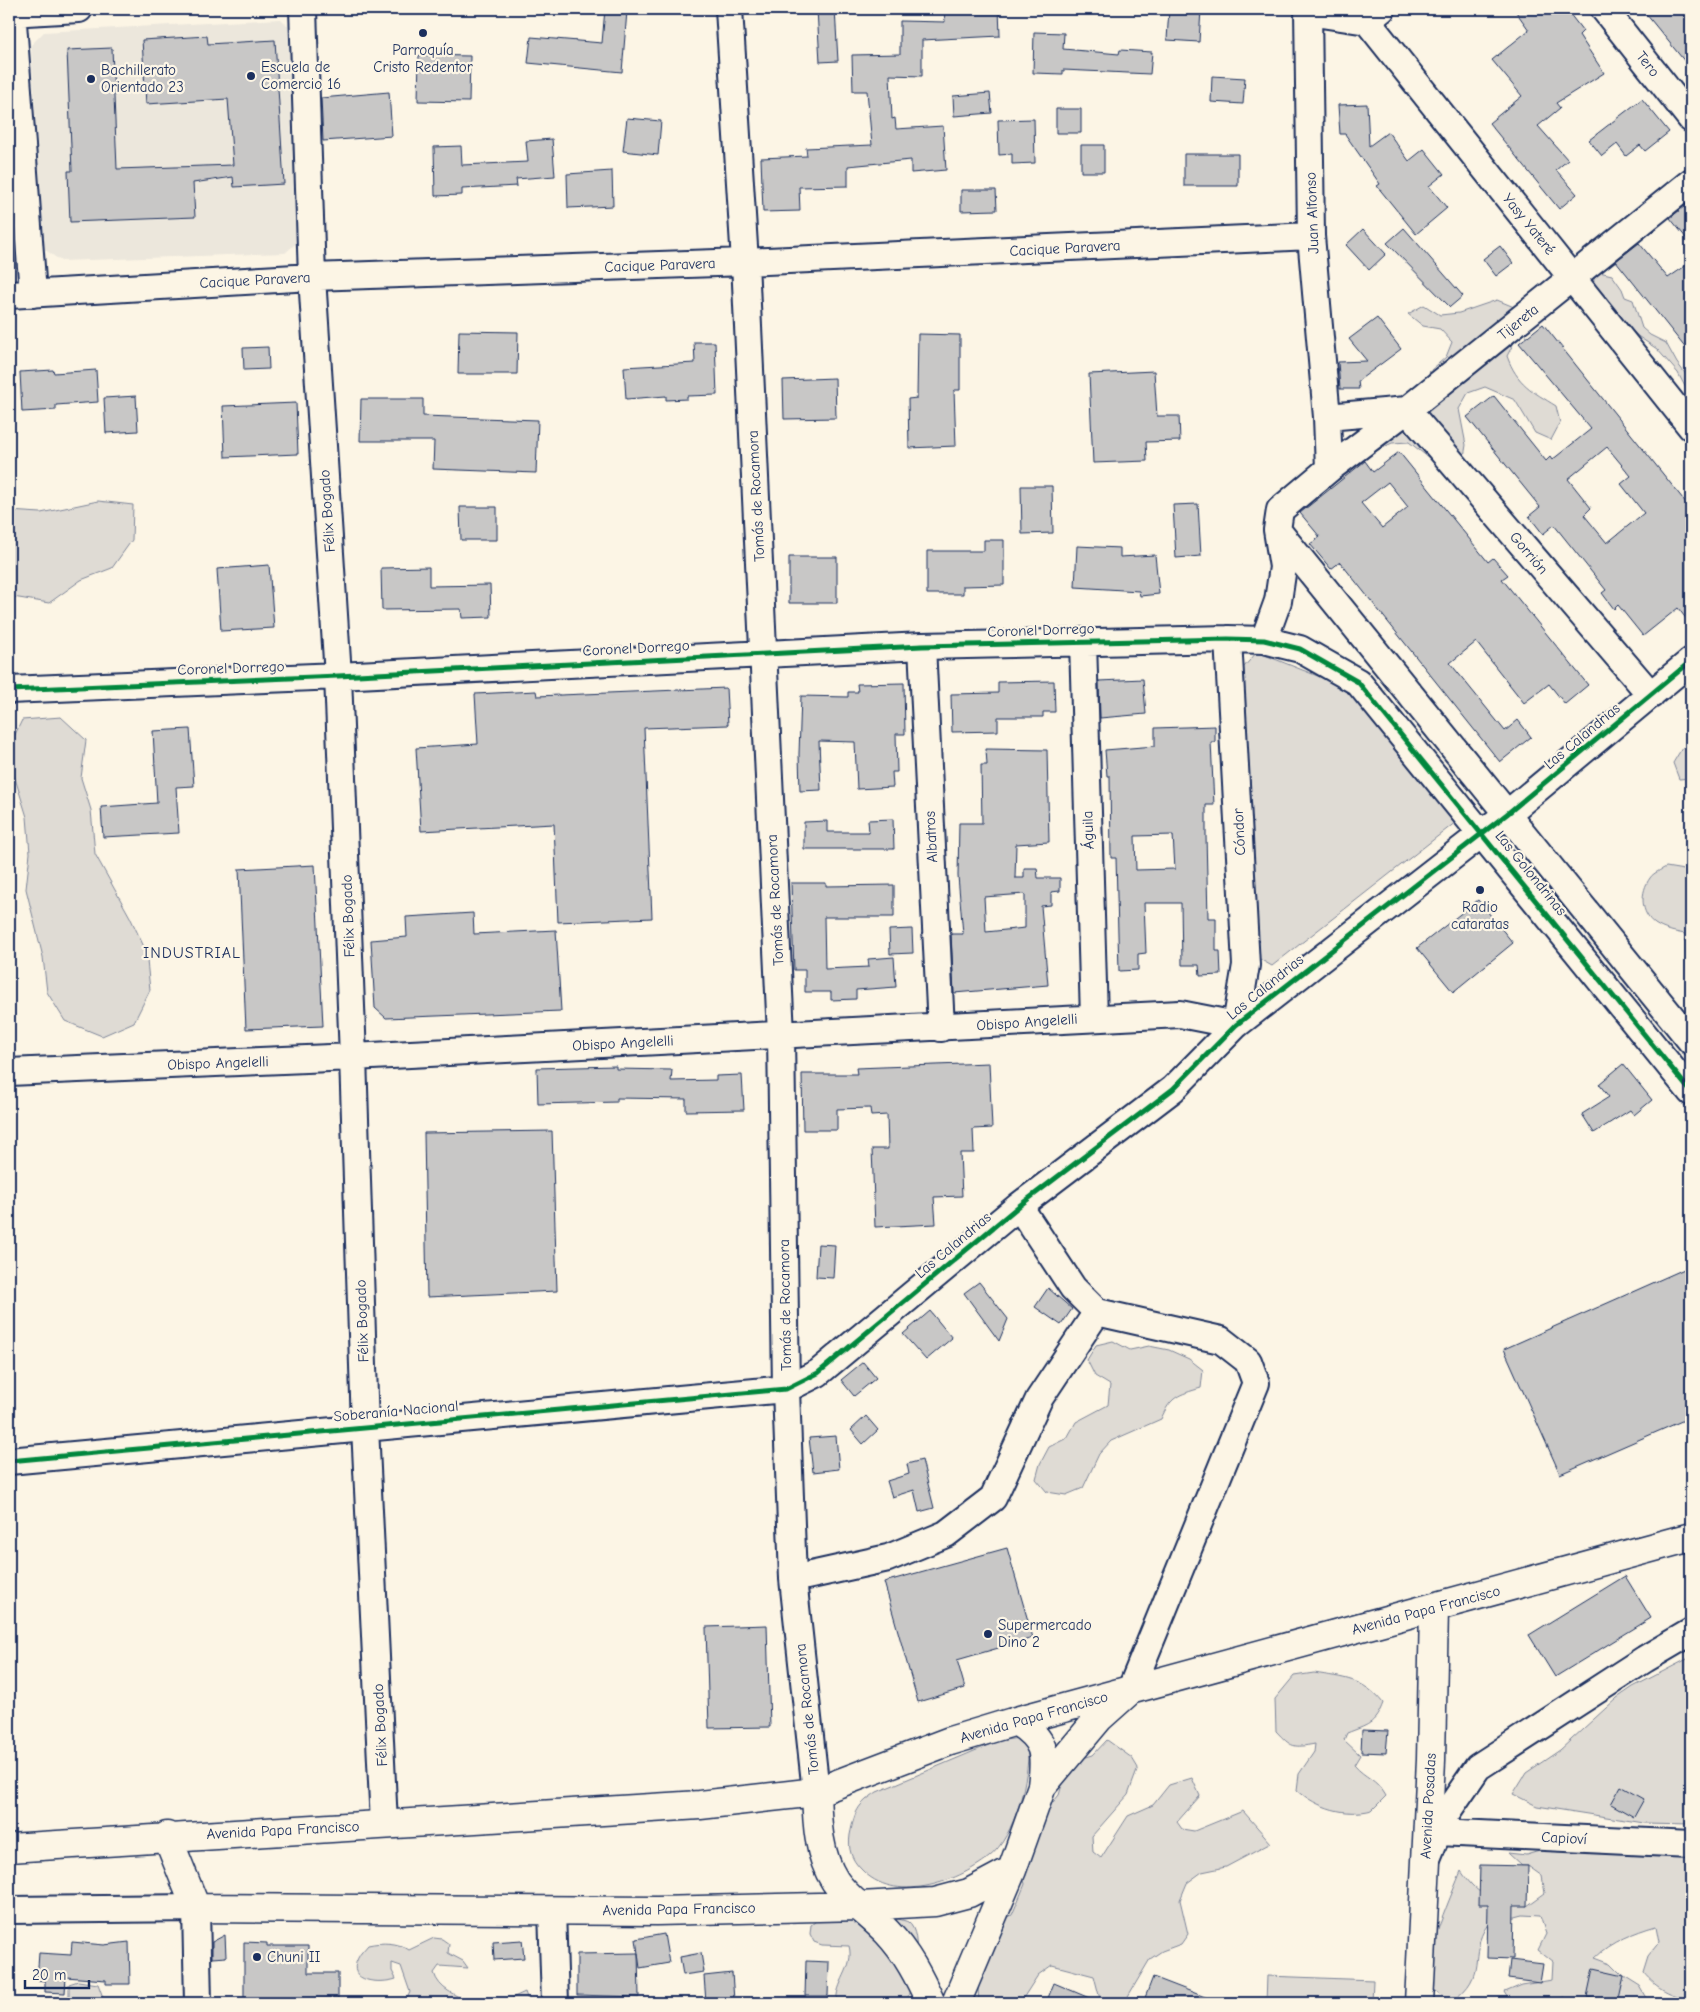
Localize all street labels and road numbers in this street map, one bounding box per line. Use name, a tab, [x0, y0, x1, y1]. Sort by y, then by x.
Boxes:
street label: Tero	[1632, 48, 1664, 81]
street label: Juan Alfonso	[1302, 172, 1322, 254]
street label: Yasy Yateré	[1499, 190, 1560, 259]
street label: Cacique Paravera	[1009, 236, 1121, 260]
street label: Cacique Paravera	[604, 254, 716, 276]
street label: Cacique Paravera	[199, 268, 311, 292]
street label: Tijereta	[1494, 300, 1542, 344]
street label: Tomás de Rocamora	[744, 430, 768, 562]
street label: Félix Bogado	[315, 469, 339, 553]
street label: Gorrión	[1506, 528, 1552, 578]
street label: Coronel Dorrego	[987, 619, 1095, 641]
street label: Coronel Dorrego	[582, 636, 690, 660]
street label: Coronel Dorrego	[177, 657, 285, 679]
street label: Las Calandrias	[1540, 699, 1624, 773]
street label: Cóndor	[1229, 808, 1249, 856]
street label: Águila	[1077, 810, 1098, 850]
street label: Albatros	[921, 811, 941, 863]
street label: Las Golondrinas	[1491, 827, 1571, 919]
street label: Tomás de Rocamora	[763, 834, 787, 966]
street label: Félix Bogado	[338, 874, 358, 958]
street label: Las Calandrias	[1223, 950, 1307, 1024]
street label: Obispo Angelelli	[976, 1009, 1078, 1035]
street label: Obispo Angelelli	[572, 1031, 674, 1055]
street label: Obispo Angelelli	[167, 1052, 269, 1074]
street label: Las Calandrias	[911, 1208, 995, 1282]
street label: Tomás de Rocamora	[775, 1239, 795, 1371]
street label: Félix Bogado	[352, 1279, 372, 1363]
street label: Soberanía Nacional	[333, 1397, 459, 1425]
street label: Avenida Papa Francisco	[1350, 1581, 1502, 1639]
street label: Tomás de Rocamora	[791, 1643, 823, 1775]
street label: Félix Bogado	[369, 1683, 391, 1767]
street label: Avenida Papa Francisco	[958, 1687, 1110, 1747]
street label: Avenida Posadas	[1416, 1753, 1440, 1859]
street label: Avenida Papa Francisco	[206, 1817, 360, 1843]
street label: Capioví	[1541, 1828, 1588, 1848]
street label: Avenida Papa Francisco	[602, 1899, 756, 1919]

